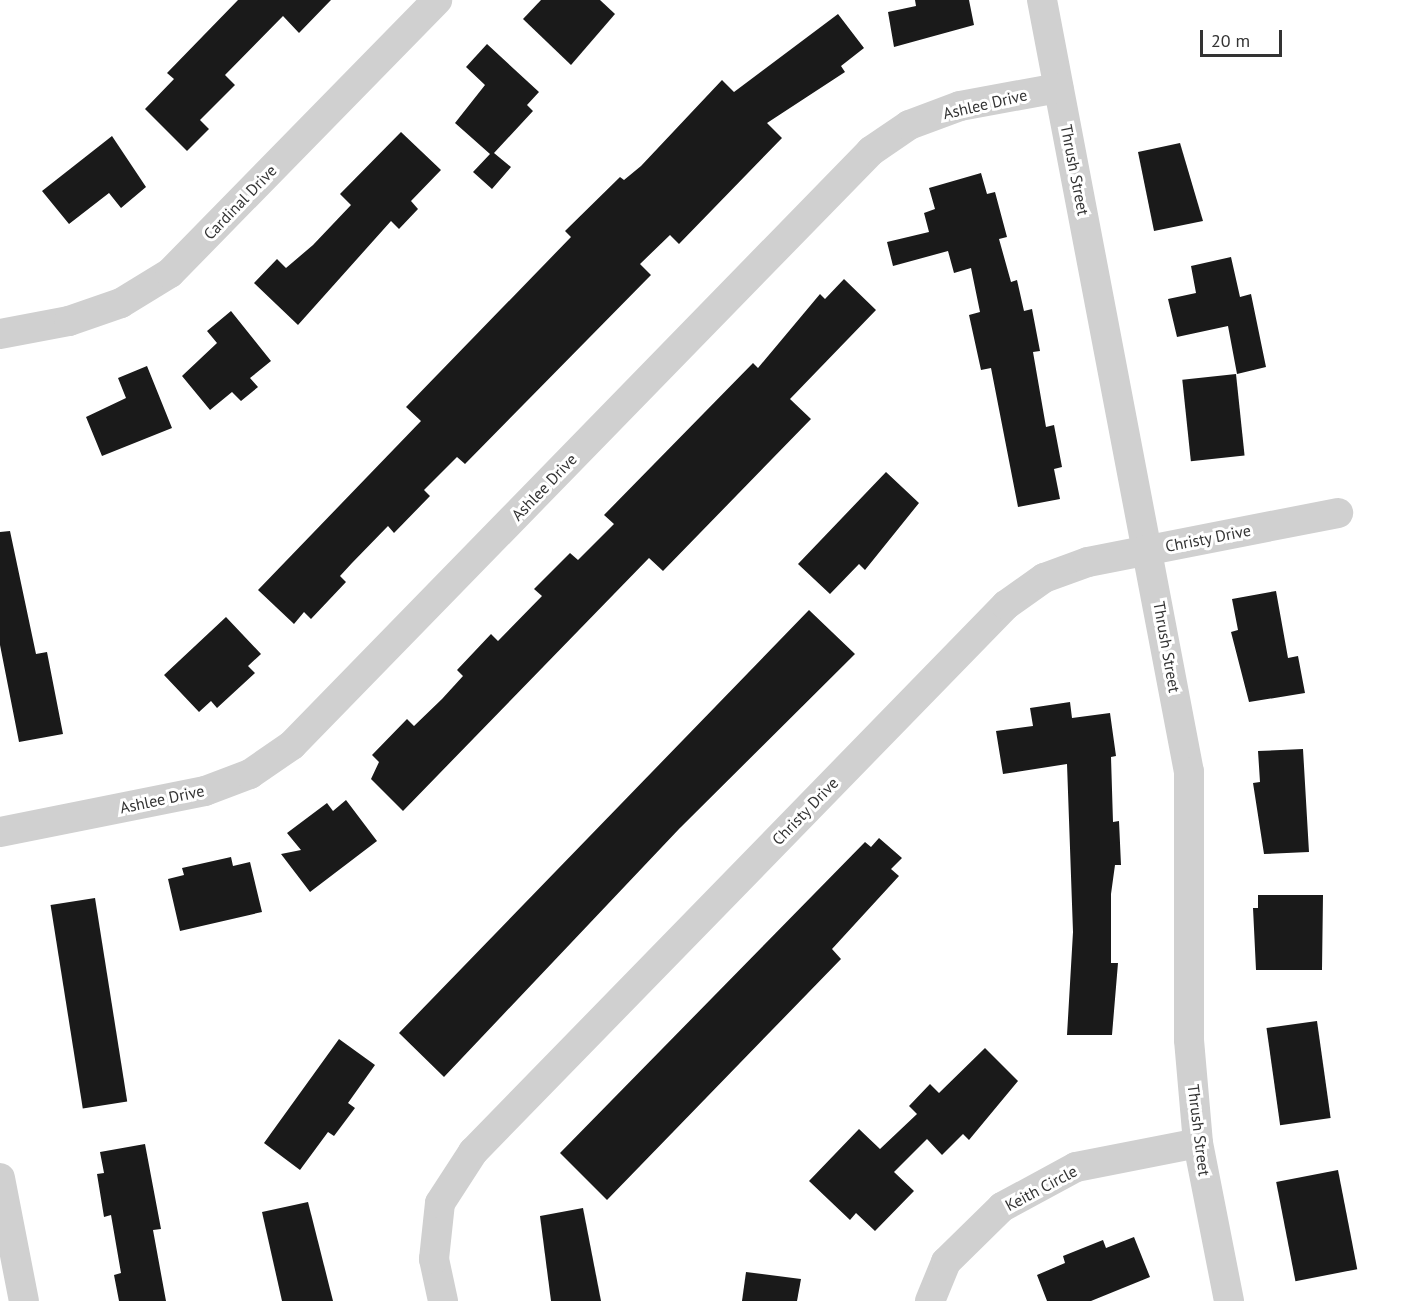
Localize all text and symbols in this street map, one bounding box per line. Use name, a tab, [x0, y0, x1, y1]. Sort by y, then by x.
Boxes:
scale bar	[1203, 18, 1286, 56]
text: 20 m	[1211, 29, 1250, 52]
street label: Ashlee Drive	[941, 85, 1029, 123]
street label: Thrush Street	[1057, 123, 1093, 217]
street label: Cardinal Drive	[200, 161, 280, 243]
street label: Ashlee Drive	[507, 449, 581, 525]
street label: Christy Drive	[1163, 520, 1253, 556]
street label: Thrush Street	[1150, 600, 1184, 694]
street label: Christy Drive	[768, 773, 842, 849]
street label: Ashlee Drive	[118, 781, 206, 817]
street label: Thrush Street	[1184, 1083, 1214, 1177]
street label: Keith Circle	[1002, 1161, 1080, 1215]

